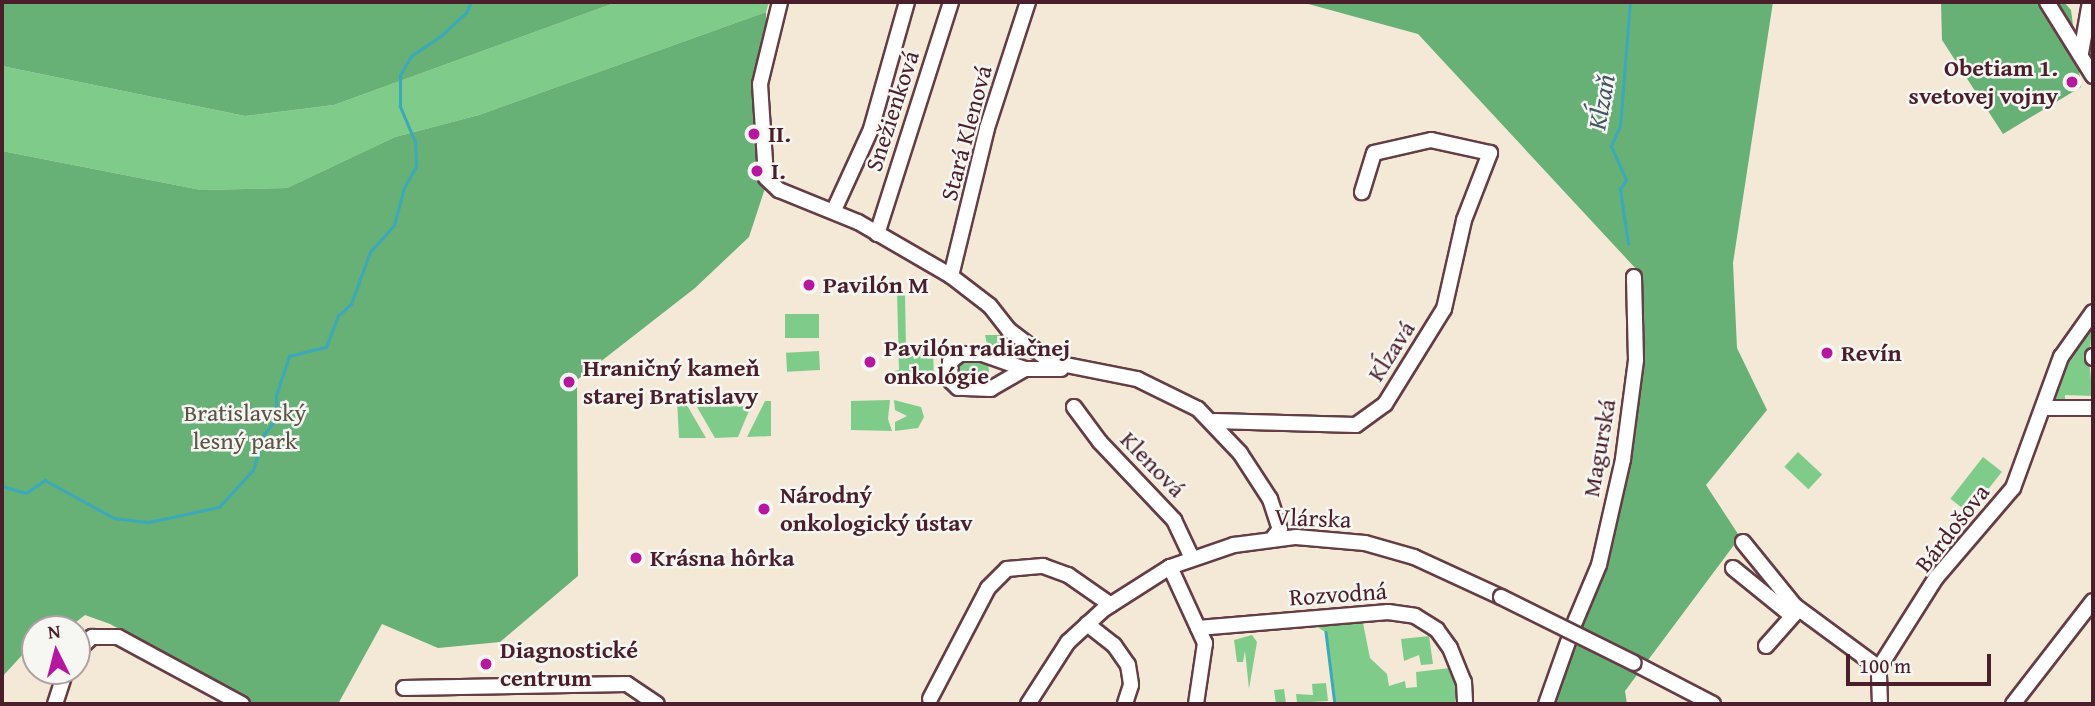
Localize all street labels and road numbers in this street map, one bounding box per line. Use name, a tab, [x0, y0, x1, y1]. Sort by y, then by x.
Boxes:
street label: Snežienková	[859, 47, 925, 175]
street label: Stará Klenová	[934, 62, 998, 204]
street label: Kĺzavá	[1361, 316, 1421, 386]
street label: Magurská	[1576, 397, 1622, 499]
street label: Klenová	[1115, 425, 1191, 503]
street label: Bárdošova	[1909, 478, 1995, 578]
street label: Vlárska	[1274, 502, 1352, 534]
street label: Rozvodná	[1288, 576, 1388, 612]

